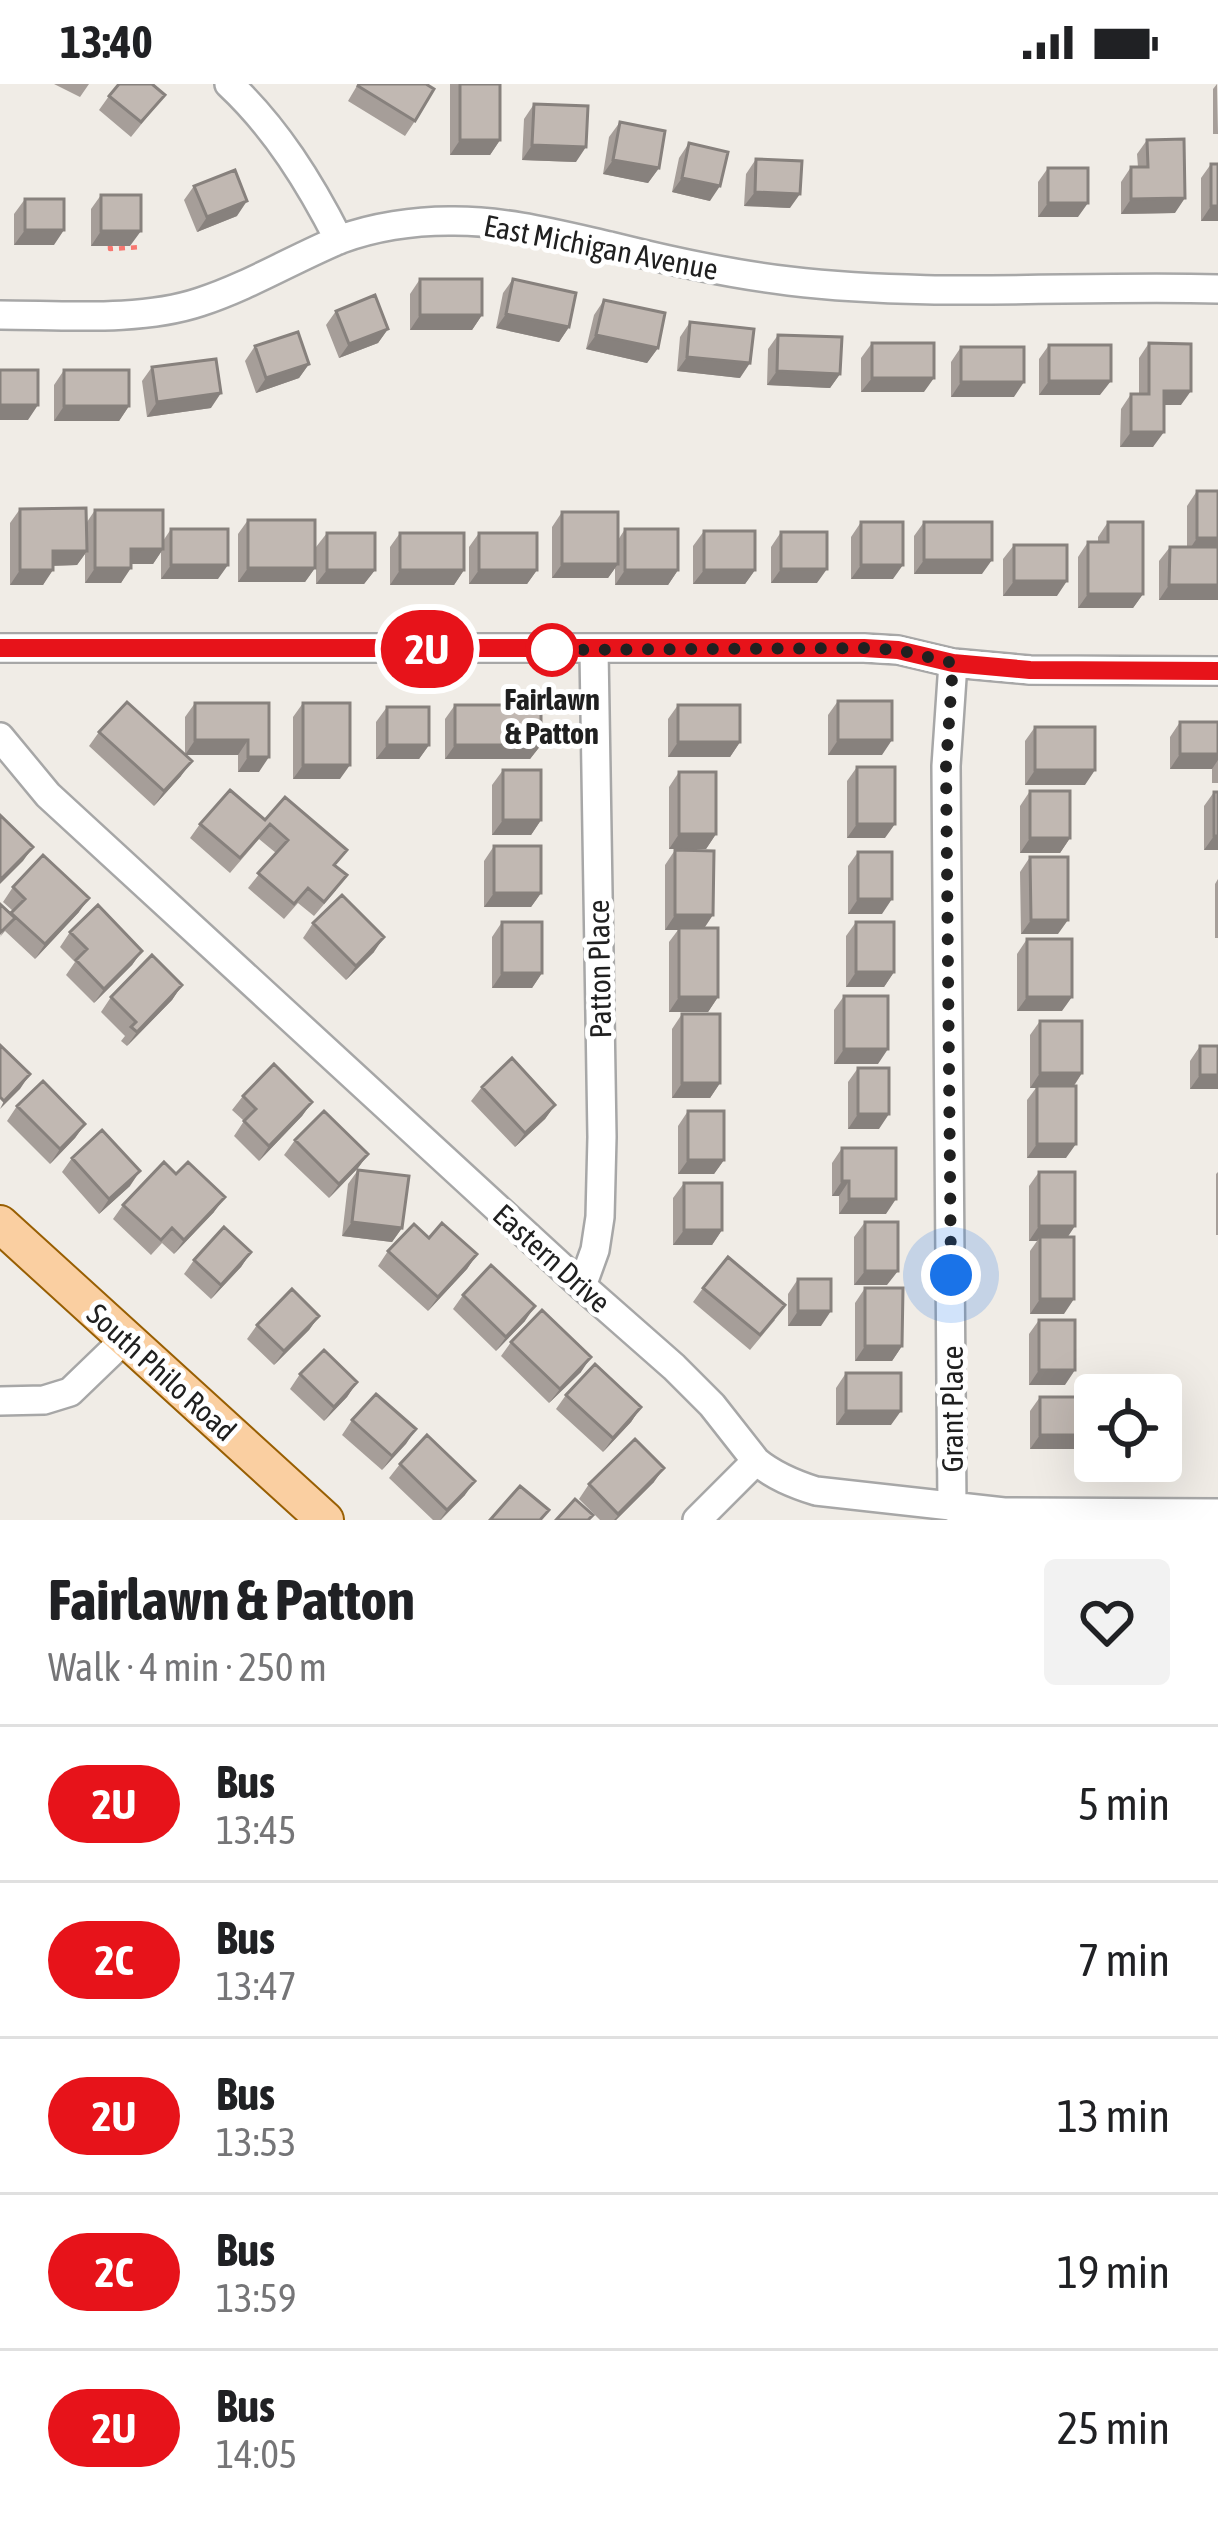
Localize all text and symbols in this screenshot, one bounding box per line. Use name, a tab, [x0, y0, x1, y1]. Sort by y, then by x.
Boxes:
text: 13:40	[60, 16, 153, 68]
street label: East Michigan Avenue	[481, 208, 721, 286]
line badge: 2U	[373, 610, 481, 688]
text: 2U	[405, 625, 449, 673]
marker: Fairlawn & Patton	[527, 625, 577, 675]
place label: Fairlawn & Patton	[504, 682, 600, 750]
street label: Patton Place	[581, 899, 617, 1039]
street label: Eastern Drive	[487, 1197, 617, 1319]
your location	[921, 1245, 981, 1305]
street label: South Philo Road	[81, 1297, 243, 1447]
street label: Grant Place	[935, 1346, 969, 1472]
map controls	[1074, 1374, 1182, 1482]
button: locate	[1074, 1374, 1182, 1482]
button: heart	[1044, 1559, 1170, 1685]
text: Fairlawn & Patton	[48, 1567, 415, 1632]
text: Walk · 4 min · 250 m	[48, 1645, 327, 1689]
text: Bus	[216, 1756, 275, 1808]
text: 5 min	[1078, 1778, 1170, 1830]
text: 2U	[92, 1780, 136, 1828]
text: 13:45	[216, 1808, 296, 1852]
text: Bus	[216, 1912, 275, 1964]
text: 7 min	[1078, 1934, 1170, 1986]
text: 2C	[95, 1936, 133, 1984]
text: 13:47	[216, 1964, 296, 2008]
text: Bus	[216, 2068, 275, 2120]
text: 13 min	[1057, 2090, 1170, 2142]
text: 2U	[92, 2092, 136, 2140]
text: 13:53	[216, 2120, 296, 2164]
text: Bus	[216, 2224, 275, 2276]
text: 19 min	[1057, 2246, 1170, 2298]
text: 2C	[95, 2248, 133, 2296]
text: 13:59	[216, 2276, 296, 2320]
text: Bus	[216, 2380, 275, 2432]
text: 25 min	[1057, 2402, 1170, 2454]
text: 2U	[92, 2404, 136, 2452]
text: 14:05	[216, 2432, 297, 2476]

